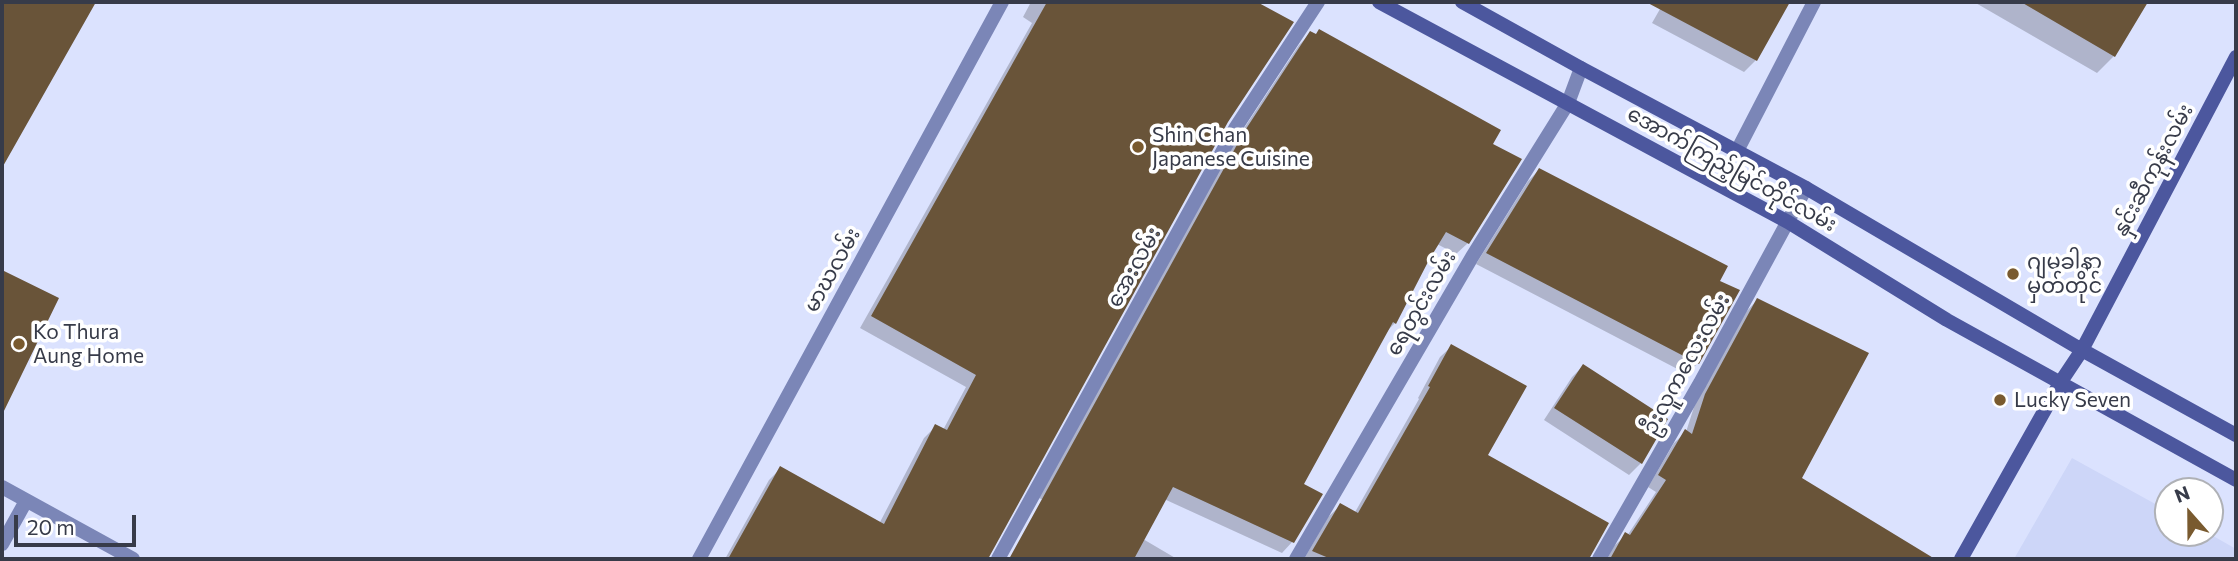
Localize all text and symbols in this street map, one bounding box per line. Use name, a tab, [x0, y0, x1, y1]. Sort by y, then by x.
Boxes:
street label: နှင်းဆီကုန်းလမ်း	[2108, 100, 2198, 240]
street label: အောက်ကြည့်မြင်တိုင်လမ်း	[1623, 101, 1841, 237]
place label: Shin Chan Japanese Cuisine	[1152, 122, 1310, 172]
marker: Shin Chan Japanese Cuisine	[1130, 139, 1146, 155]
street label: မာဃလမ်း	[799, 223, 865, 317]
street label: အေးလမ်း	[1102, 223, 1166, 311]
street label: ရေတွင်းလမ်း	[1381, 246, 1461, 360]
place label: ဂျမခါနာ မှတ်တိုင်	[2027, 249, 2102, 299]
marker: ဂျမခါနာ မှတ်တိုင်	[2005, 266, 2021, 282]
street label: ဦးလူကလေးလမ်း	[1637, 289, 1735, 439]
place label: Ko Thura Aung Home	[33, 319, 144, 369]
marker: Ko Thura Aung Home	[11, 336, 27, 352]
place label: Lucky Seven	[2014, 387, 2131, 413]
marker: Lucky Seven	[1992, 392, 2008, 408]
north arrow	[2154, 477, 2224, 547]
text: N	[2171, 481, 2193, 507]
scale bar	[18, 502, 140, 546]
text: 20 m	[27, 514, 75, 539]

